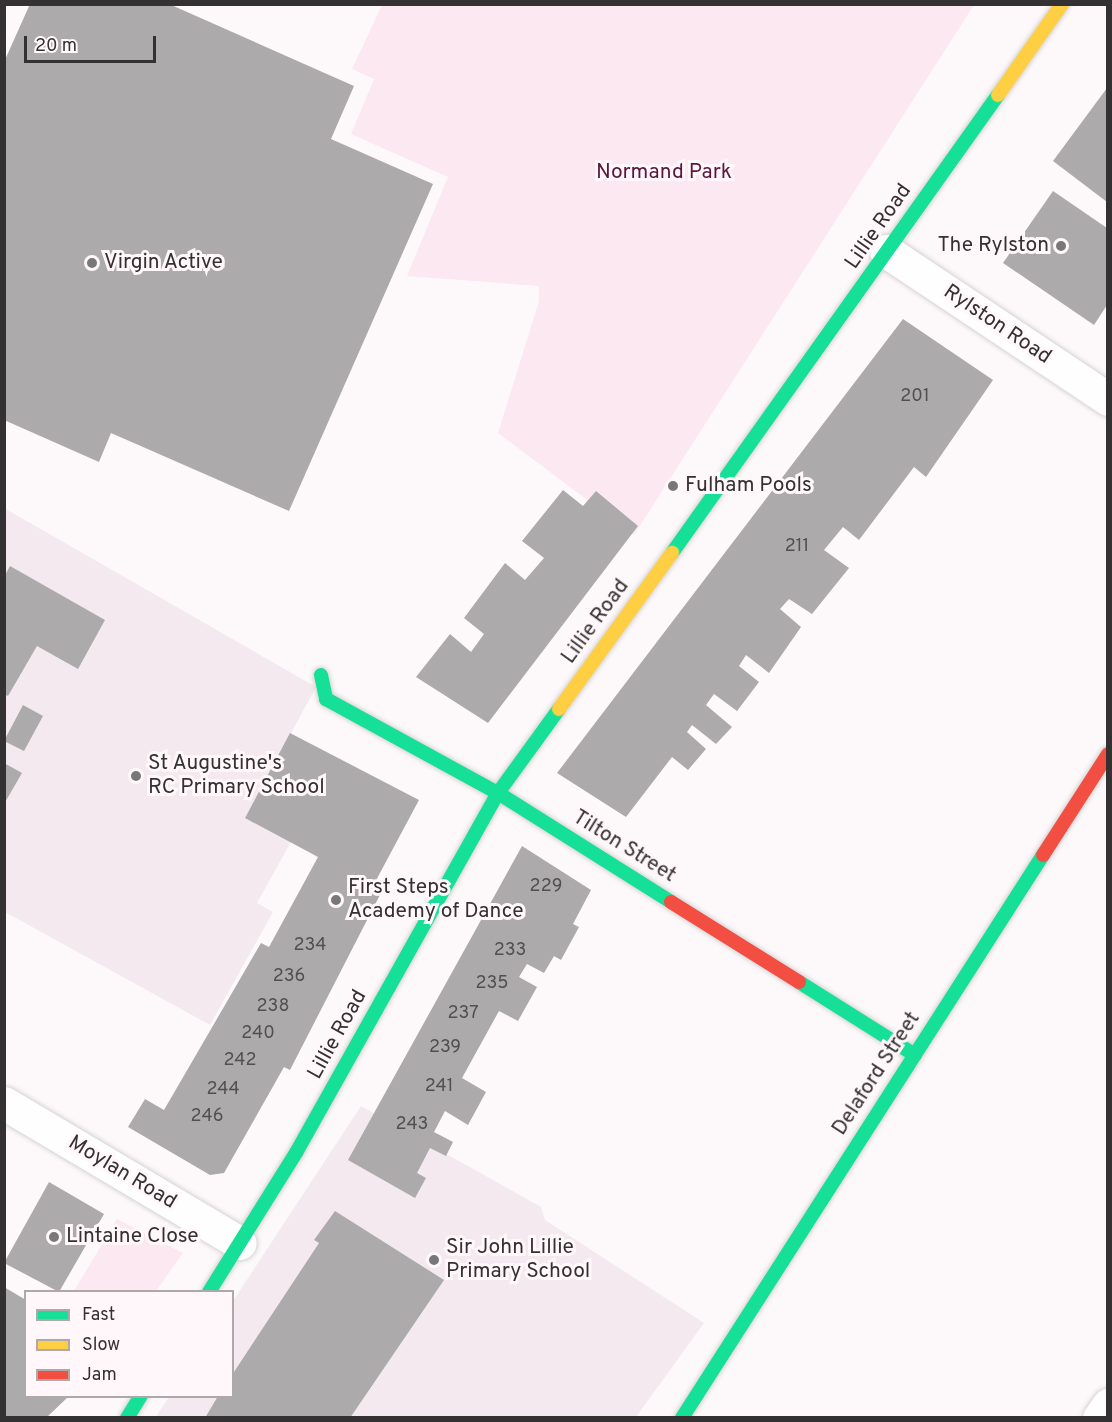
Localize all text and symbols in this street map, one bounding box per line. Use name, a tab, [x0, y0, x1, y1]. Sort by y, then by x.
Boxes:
scale bar	[27, 24, 159, 62]
text: 20 m	[35, 35, 77, 58]
park label: Normand Park	[596, 160, 732, 186]
street label: Lillie Road	[840, 180, 918, 274]
place label: The Rylston	[937, 233, 1049, 259]
marker: The Rylston	[1054, 239, 1068, 253]
place label: Virgin Active	[104, 250, 224, 276]
marker: Virgin Active	[85, 256, 99, 270]
street label: Rylston Road	[938, 280, 1056, 370]
house number: 201	[900, 386, 930, 408]
place label: Fulham Pools	[685, 473, 812, 499]
marker: Fulham Pools	[666, 479, 680, 493]
house number: 211	[785, 536, 809, 558]
street label: Lillie Road	[557, 575, 635, 669]
place label: St Augustine's RC Primary School	[148, 751, 325, 801]
marker: St Augustine's RC Primary School	[129, 769, 143, 783]
street label: Tilton Street	[568, 805, 680, 889]
place label: First Steps Academy of Dance	[348, 875, 524, 925]
house number: 229	[530, 876, 562, 898]
marker: First Steps Academy of Dance	[329, 893, 343, 907]
house number: 234	[293, 935, 327, 957]
house number: 233	[494, 940, 526, 962]
house number: 236	[273, 966, 305, 988]
house number: 235	[475, 973, 509, 995]
street label: Lillie Road	[303, 986, 373, 1084]
house number: 238	[257, 996, 289, 1018]
house number: 237	[447, 1003, 479, 1025]
street label: Delaford Street	[828, 1007, 926, 1141]
house number: 240	[241, 1023, 275, 1045]
house number: 239	[429, 1037, 461, 1059]
house number: 242	[223, 1050, 257, 1072]
house number: 241	[425, 1076, 453, 1098]
house number: 244	[206, 1079, 240, 1101]
house number: 246	[191, 1106, 223, 1128]
house number: 243	[396, 1114, 428, 1136]
street label: Moylan Road	[63, 1131, 181, 1215]
place label: Lintaine Close	[66, 1224, 199, 1250]
marker: Lintaine Close	[47, 1230, 61, 1244]
place label: Sir John Lillie Primary School	[446, 1235, 590, 1285]
marker: Sir John Lillie Primary School	[427, 1253, 441, 1267]
legend	[24, 1290, 234, 1398]
text: Fast	[82, 1304, 115, 1327]
text: Slow	[82, 1334, 120, 1357]
text: Jam	[82, 1364, 117, 1387]

